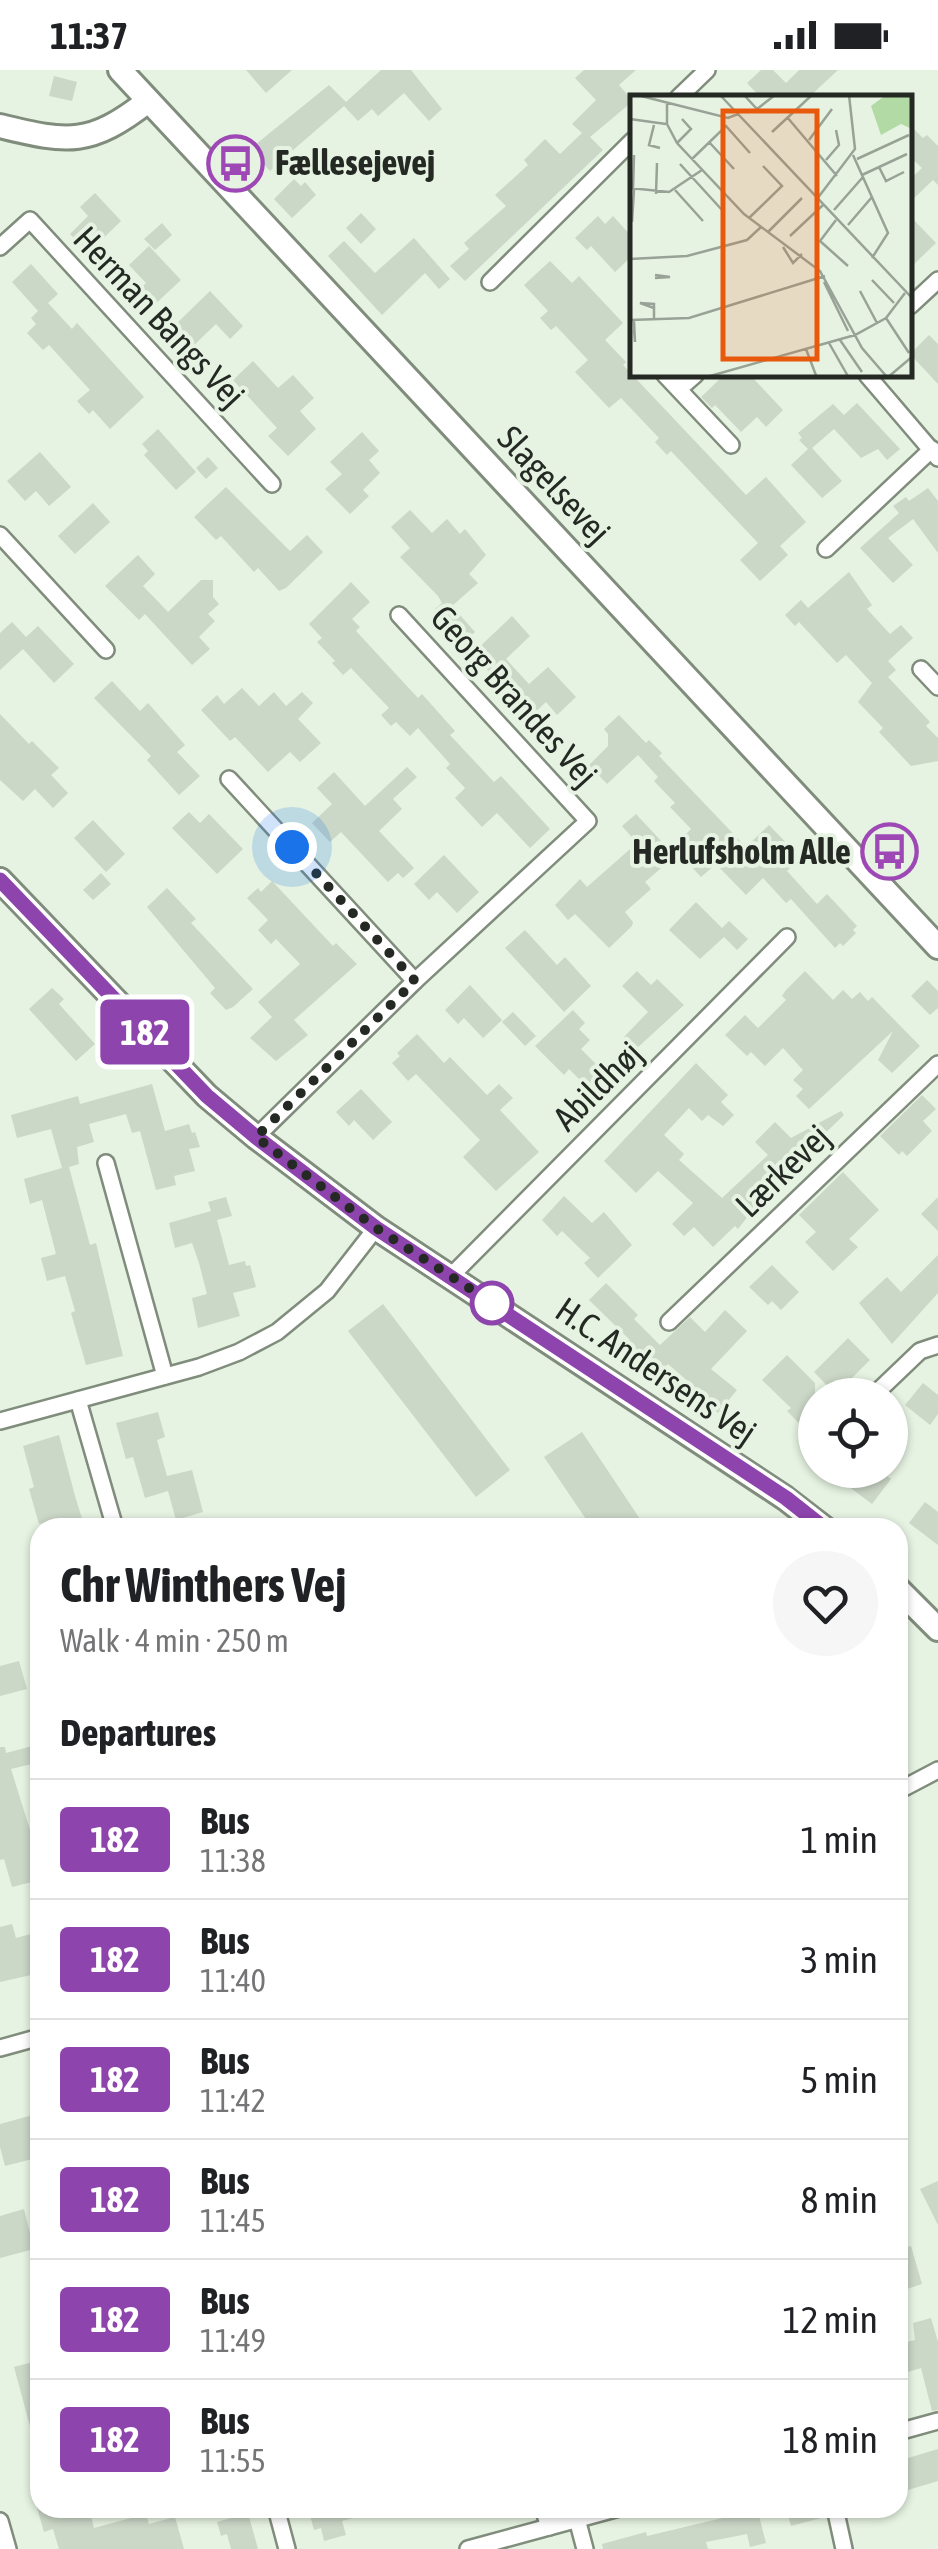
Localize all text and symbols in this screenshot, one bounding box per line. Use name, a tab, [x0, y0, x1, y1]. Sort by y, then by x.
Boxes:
text: 11:37	[50, 14, 128, 57]
inset map	[630, 95, 913, 378]
bus stop icon: Fællesejevej	[206, 133, 266, 193]
place label: Fællesejevej	[275, 142, 435, 182]
street label: Herman Bangs Vej	[66, 218, 253, 415]
street label: Slagelsevej	[490, 417, 619, 551]
street label: Georg Brandes Vej	[423, 597, 606, 794]
your location	[267, 822, 317, 872]
bus stop icon: Herlufsholm Alle	[860, 822, 920, 882]
place label: Herlufsholm Alle	[632, 831, 851, 871]
line badge: 182	[88, 1000, 202, 1064]
text: 182	[120, 1012, 170, 1052]
street label: Abildhøj	[545, 1033, 650, 1138]
street label: Lærkevej	[727, 1116, 838, 1225]
unlabelled marker	[471, 1282, 513, 1324]
street label: H.C. Andersens Vej	[549, 1289, 764, 1452]
map controls	[798, 1378, 908, 1488]
button: locate	[798, 1378, 908, 1488]
button: heart	[773, 1551, 878, 1656]
text: Chr Winthers Vej	[60, 1557, 346, 1612]
text: Walk · 4 min · 250 m	[60, 1622, 289, 1659]
text: Departures	[60, 1711, 216, 1754]
text: Bus	[200, 1799, 250, 1842]
text: 1 min	[800, 1818, 878, 1861]
text: 182	[90, 1819, 140, 1859]
text: 11:38	[200, 1842, 266, 1879]
text: Bus	[200, 1919, 250, 1962]
text: 3 min	[800, 1938, 878, 1981]
text: 182	[90, 1939, 140, 1979]
text: 11:40	[200, 1962, 266, 1999]
text: Bus	[200, 2039, 250, 2082]
text: 5 min	[800, 2058, 878, 2101]
text: 182	[90, 2059, 140, 2099]
text: 11:42	[200, 2082, 266, 2119]
text: Bus	[200, 2159, 250, 2202]
text: 8 min	[800, 2178, 878, 2221]
text: 182	[90, 2179, 140, 2219]
text: 11:45	[200, 2202, 266, 2239]
text: Bus	[200, 2279, 250, 2322]
text: 12 min	[783, 2298, 878, 2341]
text: 182	[90, 2299, 140, 2339]
text: 11:49	[200, 2322, 266, 2359]
text: Bus	[200, 2399, 250, 2442]
text: 18 min	[783, 2418, 878, 2461]
text: 182	[90, 2419, 140, 2459]
text: 11:55	[200, 2442, 266, 2479]

